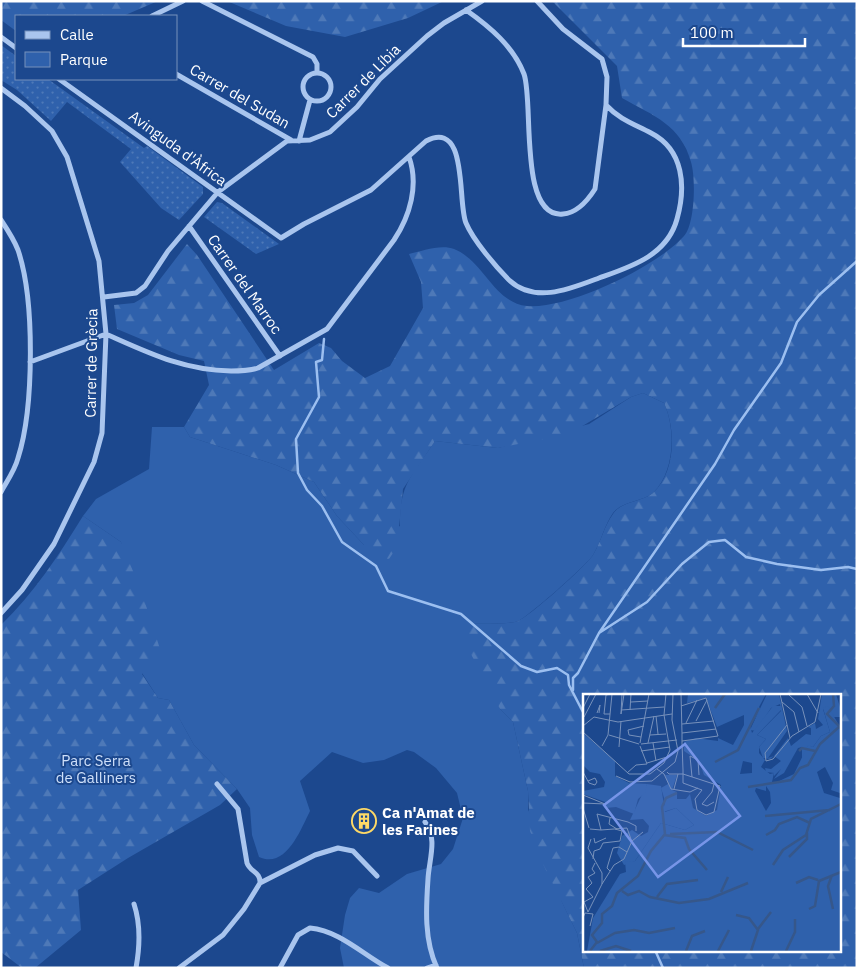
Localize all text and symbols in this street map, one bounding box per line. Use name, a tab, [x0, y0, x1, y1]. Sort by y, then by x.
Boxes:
legend	[15, 15, 178, 80]
scale bar	[683, 15, 806, 47]
text: 100 m	[690, 23, 734, 42]
text: Calle	[60, 25, 94, 44]
street label: Carrer de Líbia	[322, 40, 404, 122]
text: Parque	[60, 50, 108, 69]
street label: Carrer del Sudan	[187, 60, 293, 132]
street label: Avinguda d'Àfrica	[125, 106, 231, 190]
street label: Carrer del Marroc	[204, 231, 287, 338]
street label: Carrer de Grècia	[81, 308, 101, 418]
inset map	[583, 694, 840, 952]
park label: Parc Serra de Galliners	[56, 751, 136, 787]
place label: Ca n'Amat de les Farines	[382, 803, 475, 839]
building icon: Ca n'Amat de les Farines	[351, 808, 377, 834]

